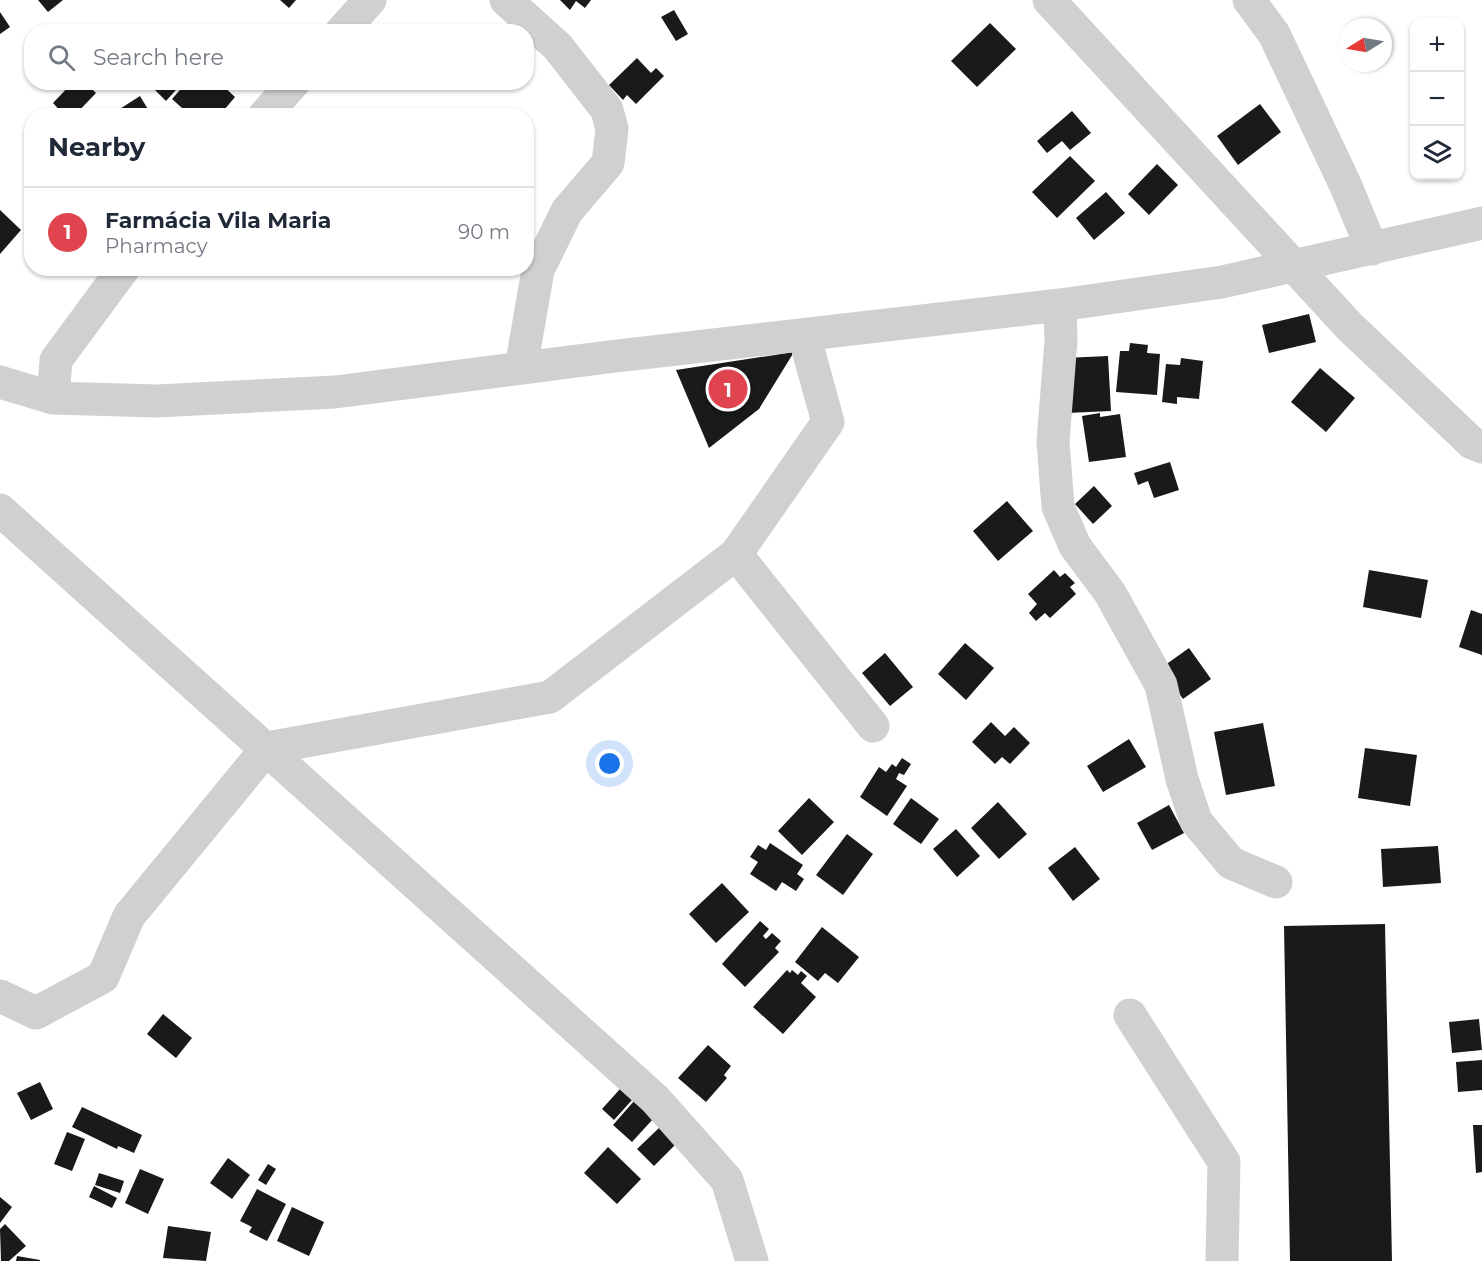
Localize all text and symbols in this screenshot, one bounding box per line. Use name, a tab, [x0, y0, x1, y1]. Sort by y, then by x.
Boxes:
north arrow	[1338, 18, 1392, 72]
map controls	[1410, 18, 1464, 180]
button: +	[1410, 18, 1464, 72]
search box	[24, 24, 534, 90]
icon: search	[45, 41, 78, 74]
text: Search here	[93, 44, 224, 71]
button: −	[1410, 72, 1464, 126]
button: layers	[1410, 126, 1464, 180]
text: Nearby	[48, 131, 145, 163]
text: Farmácia Vila Maria	[105, 207, 331, 234]
text: 1	[64, 220, 71, 244]
text: 90 m	[458, 220, 510, 244]
text: Pharmacy	[105, 234, 208, 258]
pin: 1	[708, 366, 748, 412]
your location	[595, 749, 624, 778]

